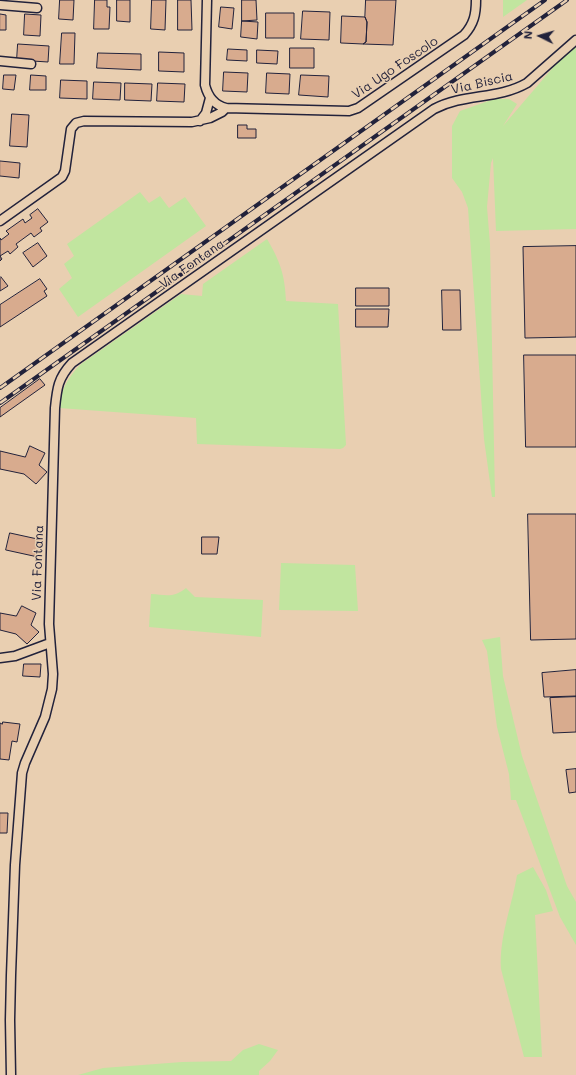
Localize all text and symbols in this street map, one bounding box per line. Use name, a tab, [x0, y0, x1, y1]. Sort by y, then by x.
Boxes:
north arrow	[520, 16, 560, 56]
text: N	[520, 30, 535, 40]
street label: Via Ugo Foscolo	[349, 33, 441, 103]
street label: Via Biscia	[450, 68, 514, 98]
street label: Via Fontana	[156, 236, 228, 292]
street label: Via Fontana	[29, 525, 47, 601]

